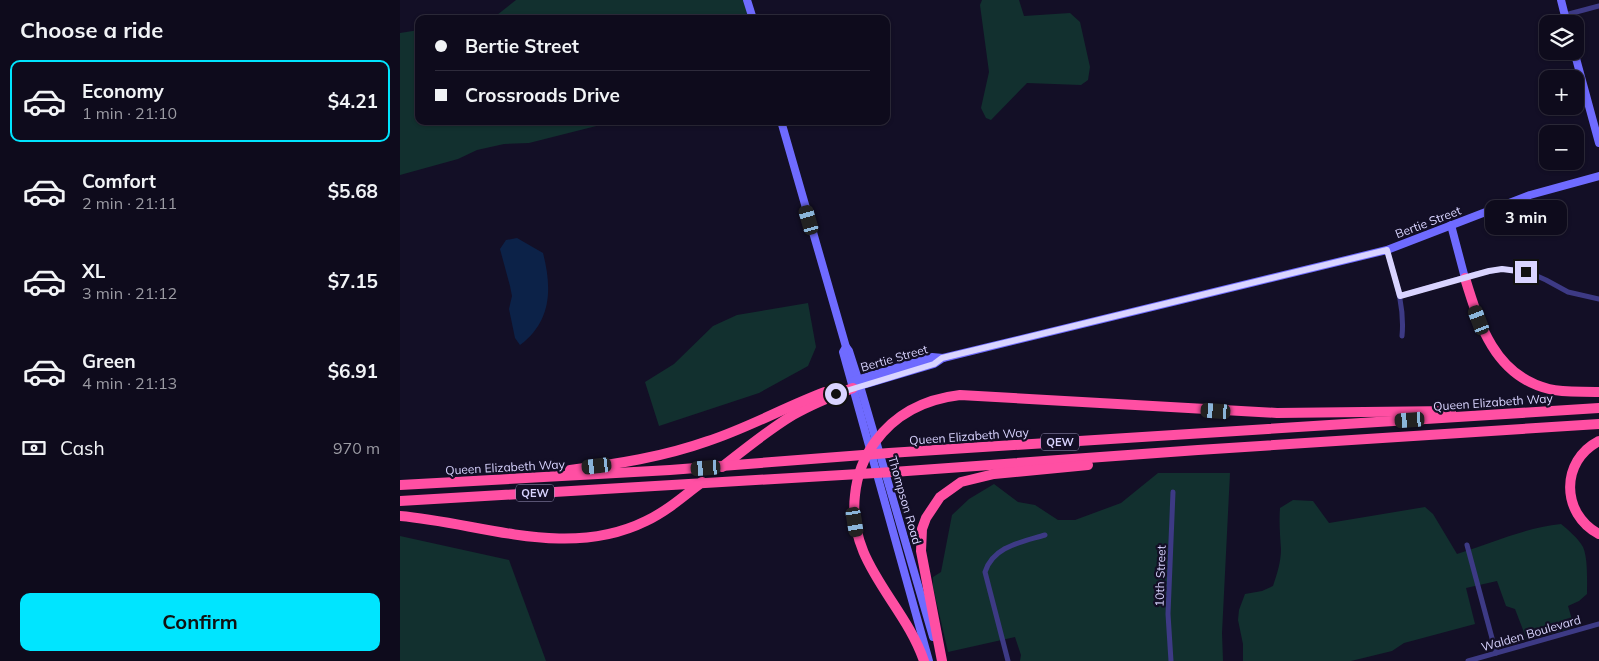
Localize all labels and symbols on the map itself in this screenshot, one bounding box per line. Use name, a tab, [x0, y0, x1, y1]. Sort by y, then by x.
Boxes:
callout: 3 min	[1485, 200, 1567, 234]
street label: Bertie Street	[1393, 203, 1463, 241]
car	[797, 204, 820, 236]
route end	[1515, 261, 1537, 283]
car	[1466, 303, 1491, 337]
street label: Bertie Street	[859, 341, 929, 375]
route start	[825, 383, 847, 405]
street label: Queen Elizabeth Way	[1433, 390, 1554, 414]
car	[1200, 402, 1231, 420]
car	[1394, 411, 1425, 429]
street label: Queen Elizabeth Way	[909, 424, 1030, 448]
road number: QEW	[1041, 434, 1079, 451]
street label: Thompson Road	[885, 454, 925, 546]
street label: Queen Elizabeth Way	[445, 456, 566, 478]
car	[581, 457, 612, 475]
car	[690, 459, 721, 477]
road number: QEW	[516, 484, 554, 502]
car	[845, 506, 864, 538]
street label: 10th Street	[1151, 545, 1169, 607]
street label: Walden Boulevard	[1480, 612, 1582, 654]

